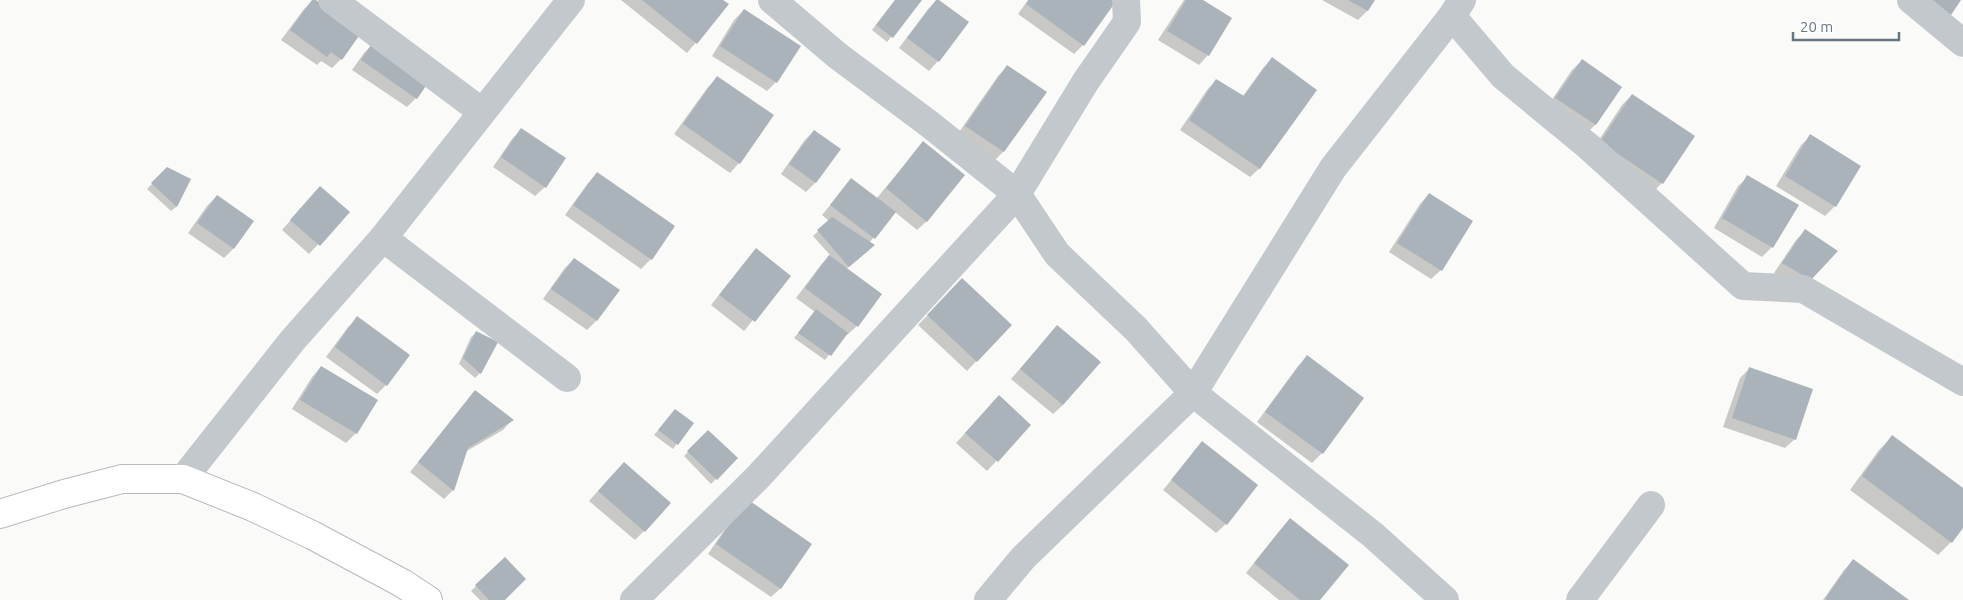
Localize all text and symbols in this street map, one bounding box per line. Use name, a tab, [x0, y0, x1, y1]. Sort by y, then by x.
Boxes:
scale bar	[1793, 10, 1899, 42]
text: 20 m	[1800, 18, 1833, 35]

